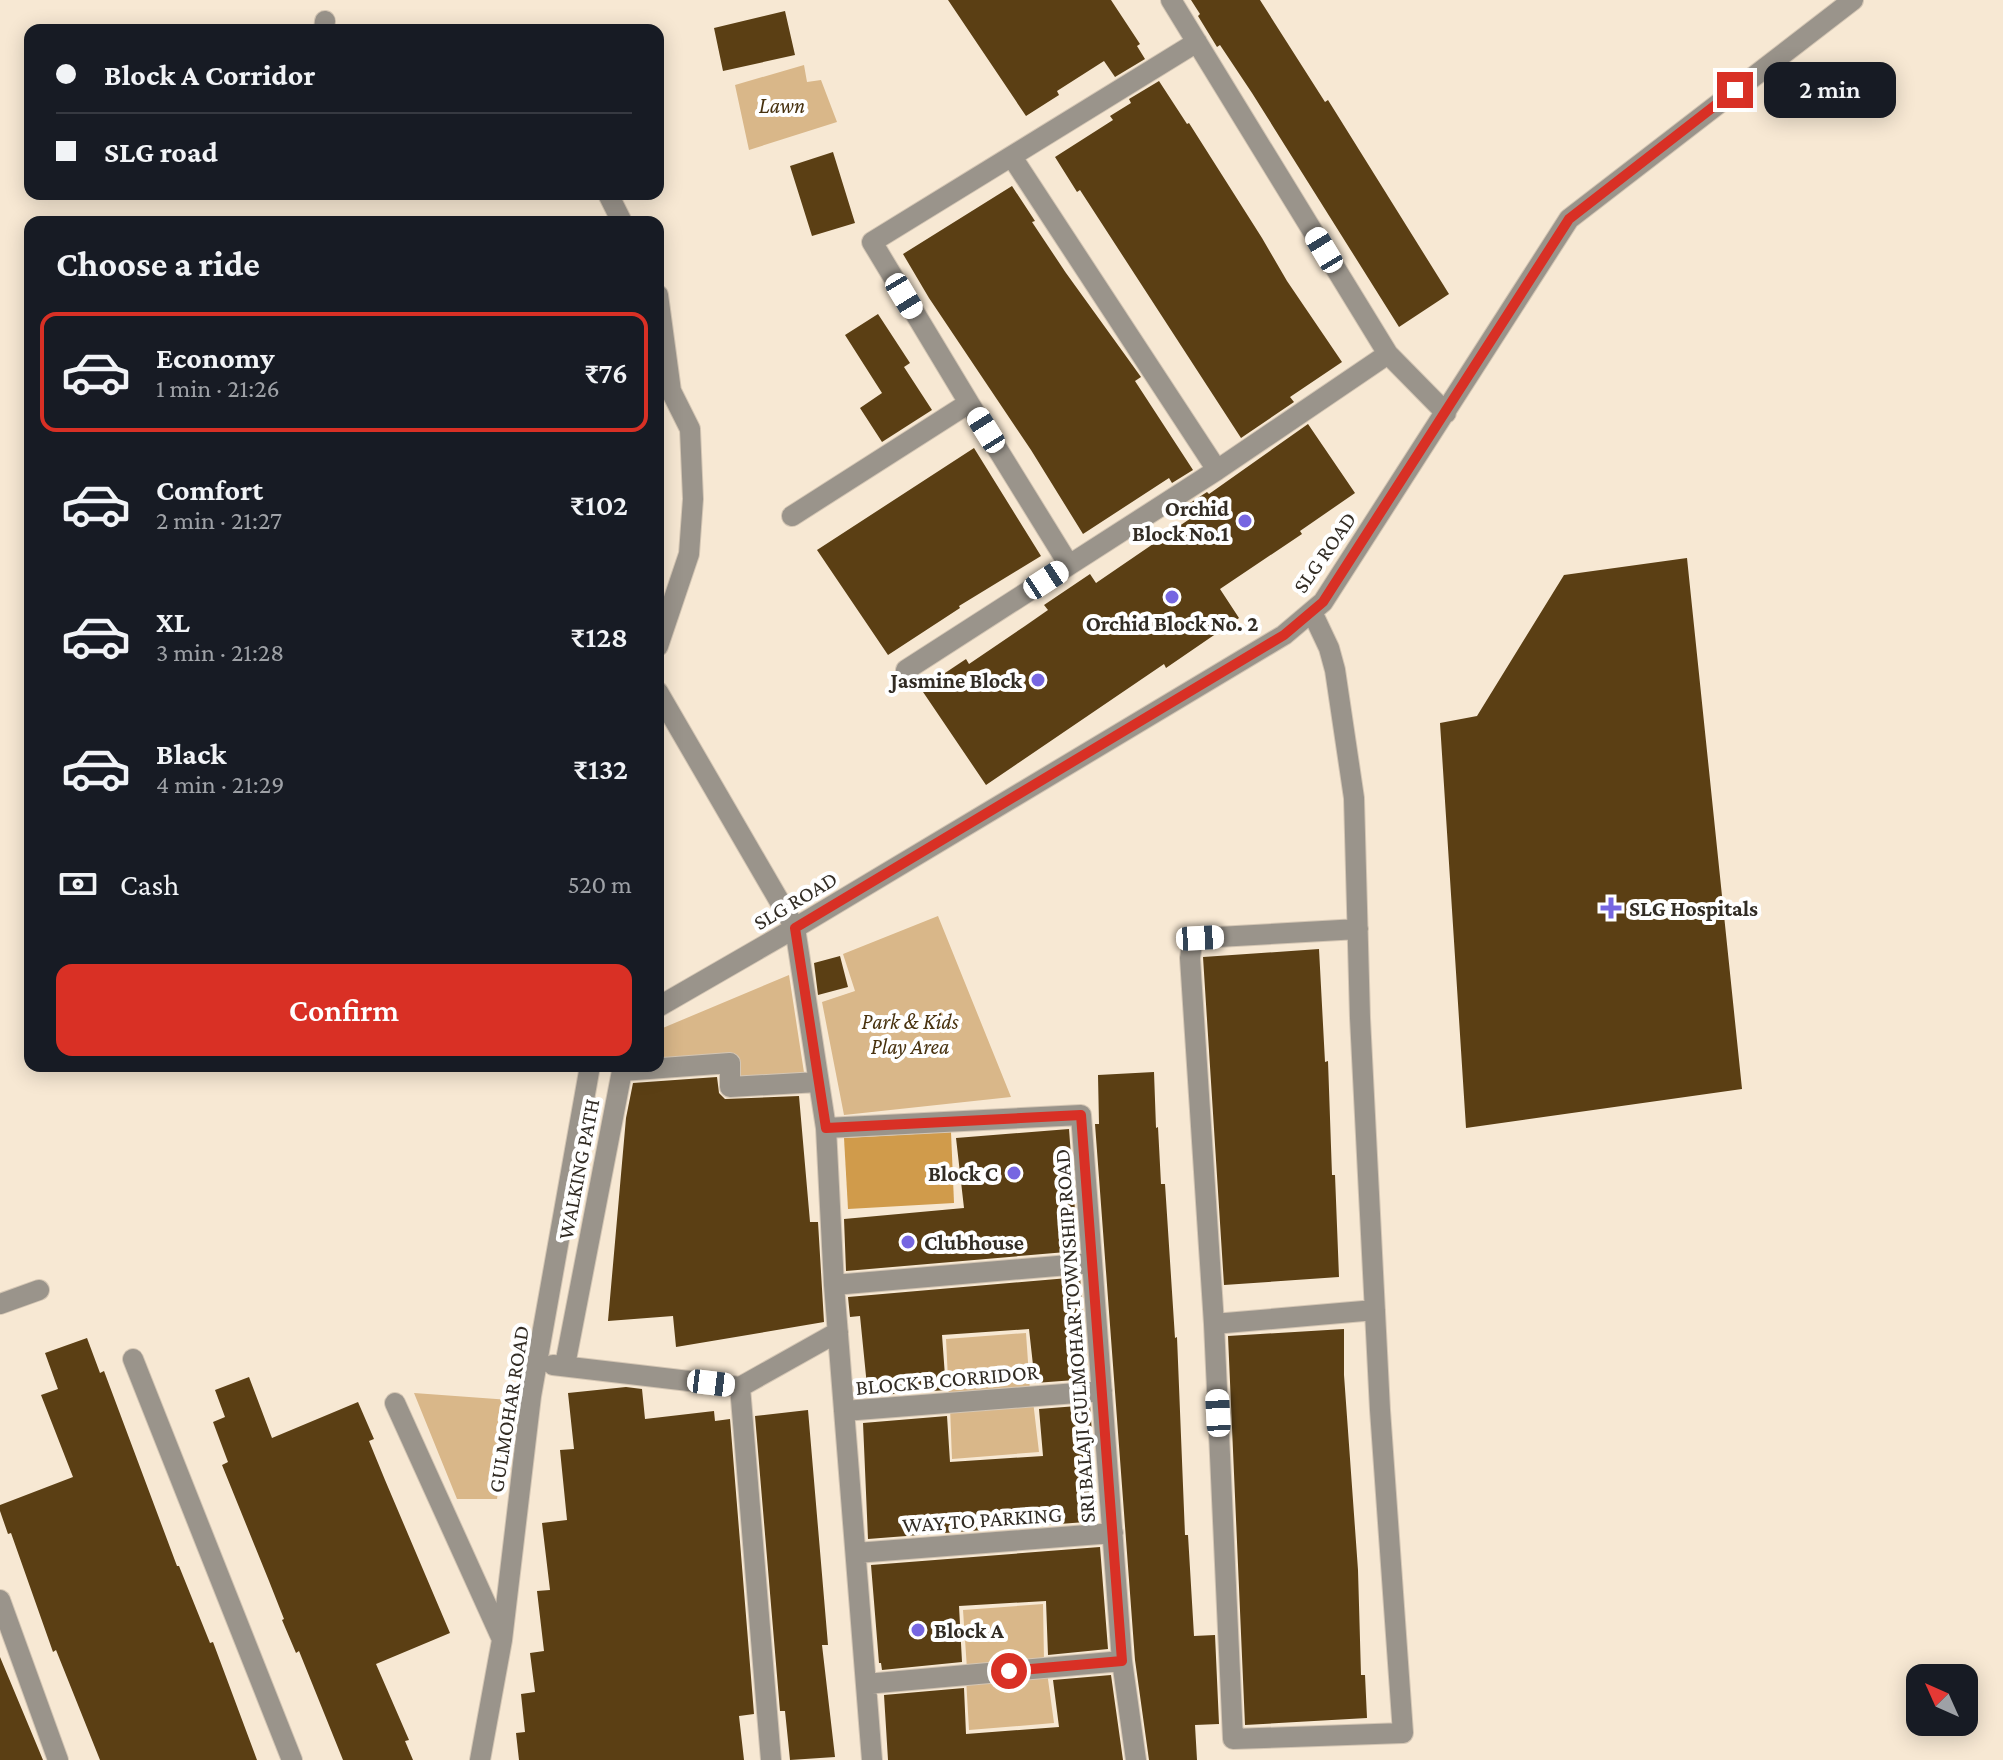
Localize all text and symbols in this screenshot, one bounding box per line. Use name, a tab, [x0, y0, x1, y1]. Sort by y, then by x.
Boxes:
text: Block A Corridor	[104, 58, 315, 91]
callout: 2 min	[1763, 62, 1895, 118]
route end	[1717, 72, 1753, 108]
text: 2 min	[1799, 75, 1861, 104]
park label: Lawn	[759, 93, 805, 118]
text: SLG road	[104, 135, 218, 168]
car	[1301, 223, 1347, 277]
text: Choose a ride	[56, 244, 260, 284]
car	[881, 269, 927, 323]
icon: car	[60, 336, 132, 408]
text: Economy	[156, 341, 275, 374]
text: ₹76	[584, 356, 628, 389]
text: 1 min · 21:26	[156, 374, 280, 403]
car	[963, 403, 1009, 457]
icon: car	[60, 468, 132, 540]
text: Comfort	[156, 473, 263, 506]
text: ₹102	[570, 488, 628, 521]
place label: Orchid Block No.1	[1132, 496, 1229, 546]
text: 2 min · 21:27	[156, 506, 282, 535]
street label: SLG ROAD	[1288, 507, 1361, 598]
marker: Orchid Block No.1	[1236, 512, 1254, 530]
car	[1019, 557, 1073, 603]
marker: Orchid Block No. 2	[1163, 588, 1181, 606]
icon: car	[60, 600, 132, 672]
text: XL	[156, 605, 190, 638]
place label: Orchid Block No. 2	[1086, 611, 1258, 636]
text: ₹128	[570, 620, 628, 653]
text: 3 min · 21:28	[156, 638, 284, 667]
place label: Jasmine Block	[889, 668, 1023, 693]
marker: Jasmine Block	[1029, 671, 1047, 689]
icon: car	[60, 732, 132, 804]
text: Black	[156, 737, 227, 770]
text: ₹132	[573, 752, 628, 785]
text: 4 min · 21:29	[156, 770, 284, 799]
icon: cash	[56, 862, 100, 906]
street label: SLG ROAD	[749, 866, 842, 935]
text: Cash	[120, 868, 179, 901]
text: 520 m	[568, 870, 632, 899]
place label: SLG Hospitals	[1629, 896, 1758, 921]
marker: SLG Hospitals	[1600, 897, 1622, 919]
car	[1175, 925, 1225, 951]
button: Confirm	[56, 964, 632, 1056]
park label: Park & Kids Play Area	[862, 1009, 959, 1059]
street label: WALKING PATH	[553, 1096, 604, 1242]
street label: SRI BALAJI GULMOHAR TOWNSHIP ROAD	[1049, 1148, 1100, 1524]
place label: Block C	[928, 1161, 998, 1186]
marker: Block C	[1005, 1164, 1023, 1182]
place label: Clubhouse	[924, 1230, 1024, 1255]
marker: Clubhouse	[899, 1233, 917, 1251]
street label: GULMOHAR ROAD	[483, 1324, 534, 1495]
street label: BLOCK B CORRIDOR	[854, 1359, 1040, 1400]
car	[686, 1368, 736, 1398]
car	[1205, 1388, 1231, 1438]
street label: WAY TO PARKING	[901, 1501, 1063, 1538]
place label: Block A	[934, 1618, 1005, 1643]
marker: Block A	[909, 1621, 927, 1639]
route start	[991, 1653, 1027, 1689]
north arrow	[1906, 1664, 1978, 1736]
map controls	[1906, 1664, 1978, 1736]

